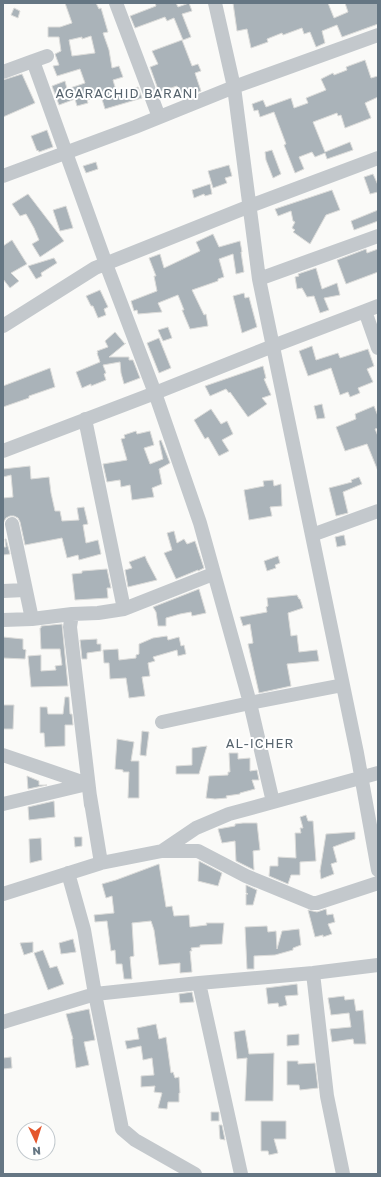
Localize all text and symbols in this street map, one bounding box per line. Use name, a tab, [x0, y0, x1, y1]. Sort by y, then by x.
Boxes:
district label: AGARACHID BARANI	[55, 85, 199, 101]
district label: AL-ICHER	[226, 735, 294, 751]
north arrow	[16, 1121, 56, 1161]
text: N	[32, 1145, 41, 1158]

